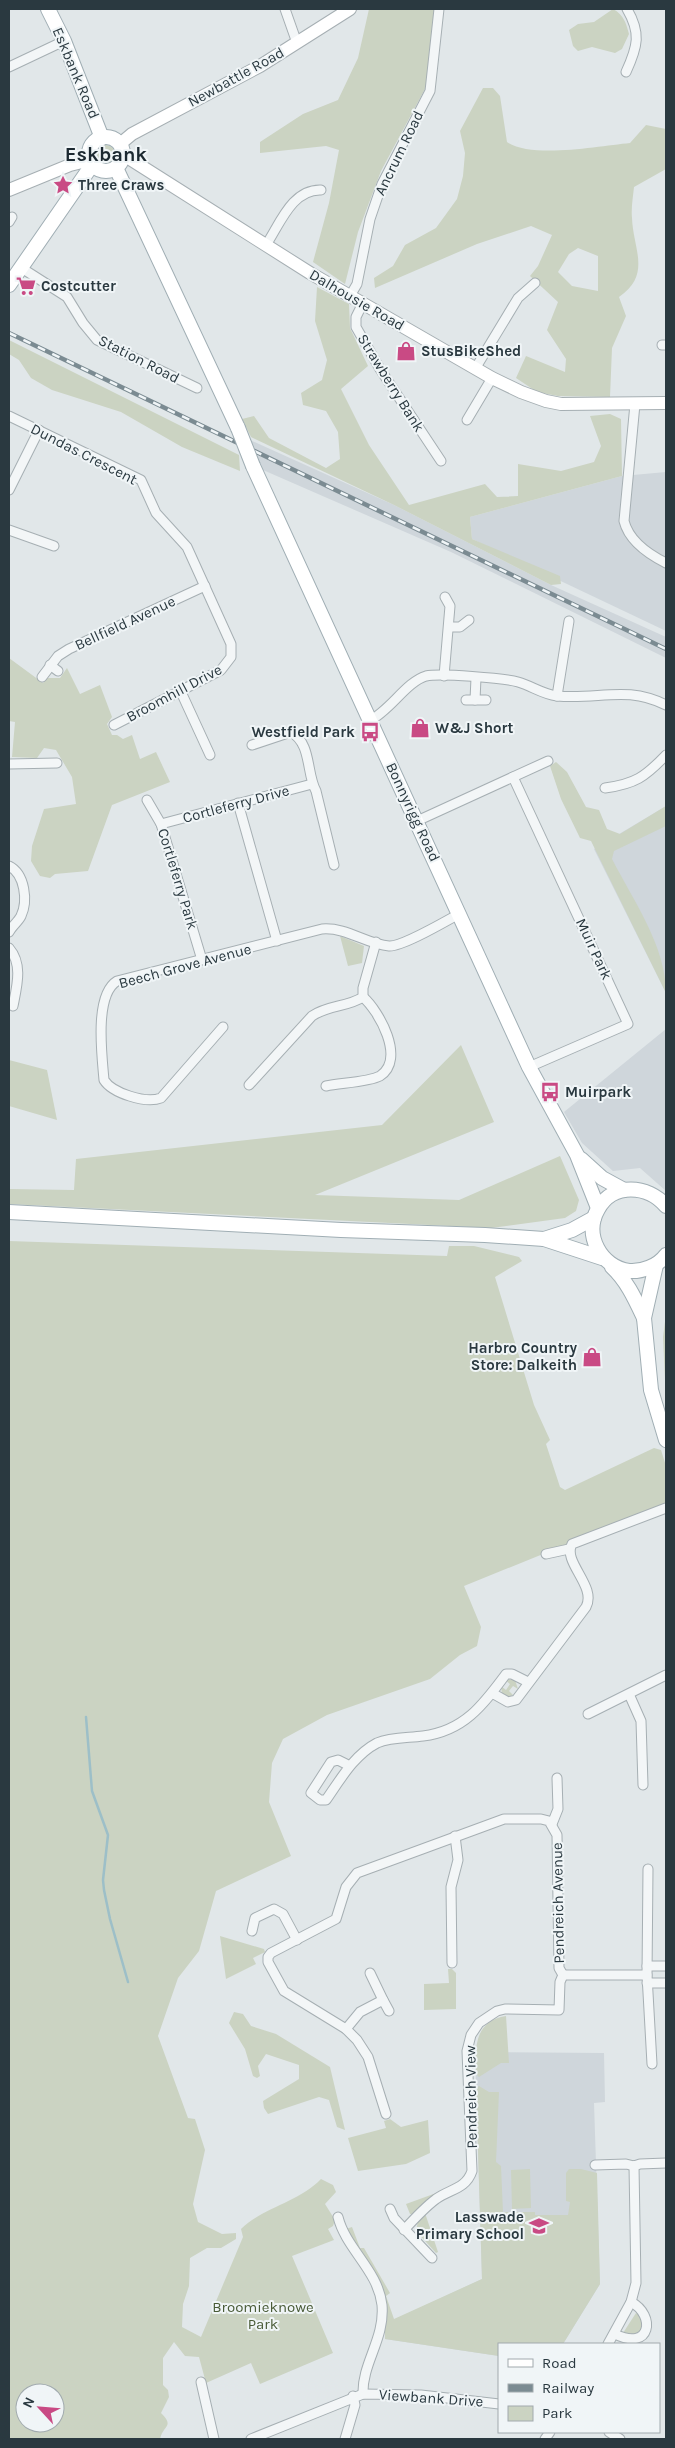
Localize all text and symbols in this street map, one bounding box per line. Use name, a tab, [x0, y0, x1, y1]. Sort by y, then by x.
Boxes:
street label: Eskbank Road	[49, 25, 103, 121]
street label: Newbattle Road	[185, 43, 287, 111]
street label: Ancrum Road	[371, 108, 427, 198]
district label: Eskbank	[65, 143, 147, 166]
place icon: Three Craws	[52, 174, 74, 196]
place label: Three Craws	[78, 176, 164, 194]
street label: Dalhousie Road	[306, 265, 408, 335]
supermarket icon: Costcutter	[15, 275, 37, 297]
place label: Costcutter	[41, 277, 116, 295]
street label: Station Road	[96, 331, 182, 387]
street label: Strawberry Bank	[354, 331, 428, 435]
shop icon: StusBikeShed	[395, 340, 417, 362]
place label: StusBikeShed	[421, 342, 521, 360]
street label: Dundas Crescent	[28, 419, 141, 489]
street label: Bellfield Avenue	[72, 592, 178, 654]
street label: Broomhill Drive	[123, 660, 225, 726]
shop icon: W&J Short	[409, 717, 431, 739]
place label: W&J Short	[435, 719, 513, 737]
bus stop icon: Westfield Park	[359, 721, 381, 743]
place label: Westfield Park	[251, 723, 355, 741]
street label: Bonnyrigg Road	[382, 759, 444, 865]
street label: Cortleferry Drive	[181, 781, 291, 827]
street label: Cortleferry Park	[154, 826, 202, 932]
street label: Muir Park	[572, 915, 616, 983]
street label: Beech Grove Avenue	[117, 940, 253, 992]
bus stop icon: Muirpark	[539, 1081, 561, 1103]
place label: Muirpark	[565, 1083, 631, 1101]
place label: Harbro Country Store: Dalkeith	[468, 1339, 577, 1374]
shop icon: Harbro Country Store: Dalkeith	[581, 1346, 603, 1368]
street label: Pendreich Avenue	[548, 1842, 568, 1964]
street label: Pendreich View	[461, 2045, 481, 2149]
place label: Lasswade Primary School	[416, 2208, 524, 2243]
school or university icon: Lasswade Primary School	[528, 2215, 550, 2237]
park label: Broomieknowe Park	[212, 2298, 314, 2333]
legend	[498, 2343, 660, 2433]
text: Road	[542, 2354, 577, 2372]
text: Railway	[542, 2379, 594, 2397]
north arrow	[15, 2383, 65, 2433]
street label: Viewbank Drive	[378, 2385, 484, 2411]
text: N	[19, 2394, 39, 2411]
text: Park	[542, 2404, 572, 2422]

